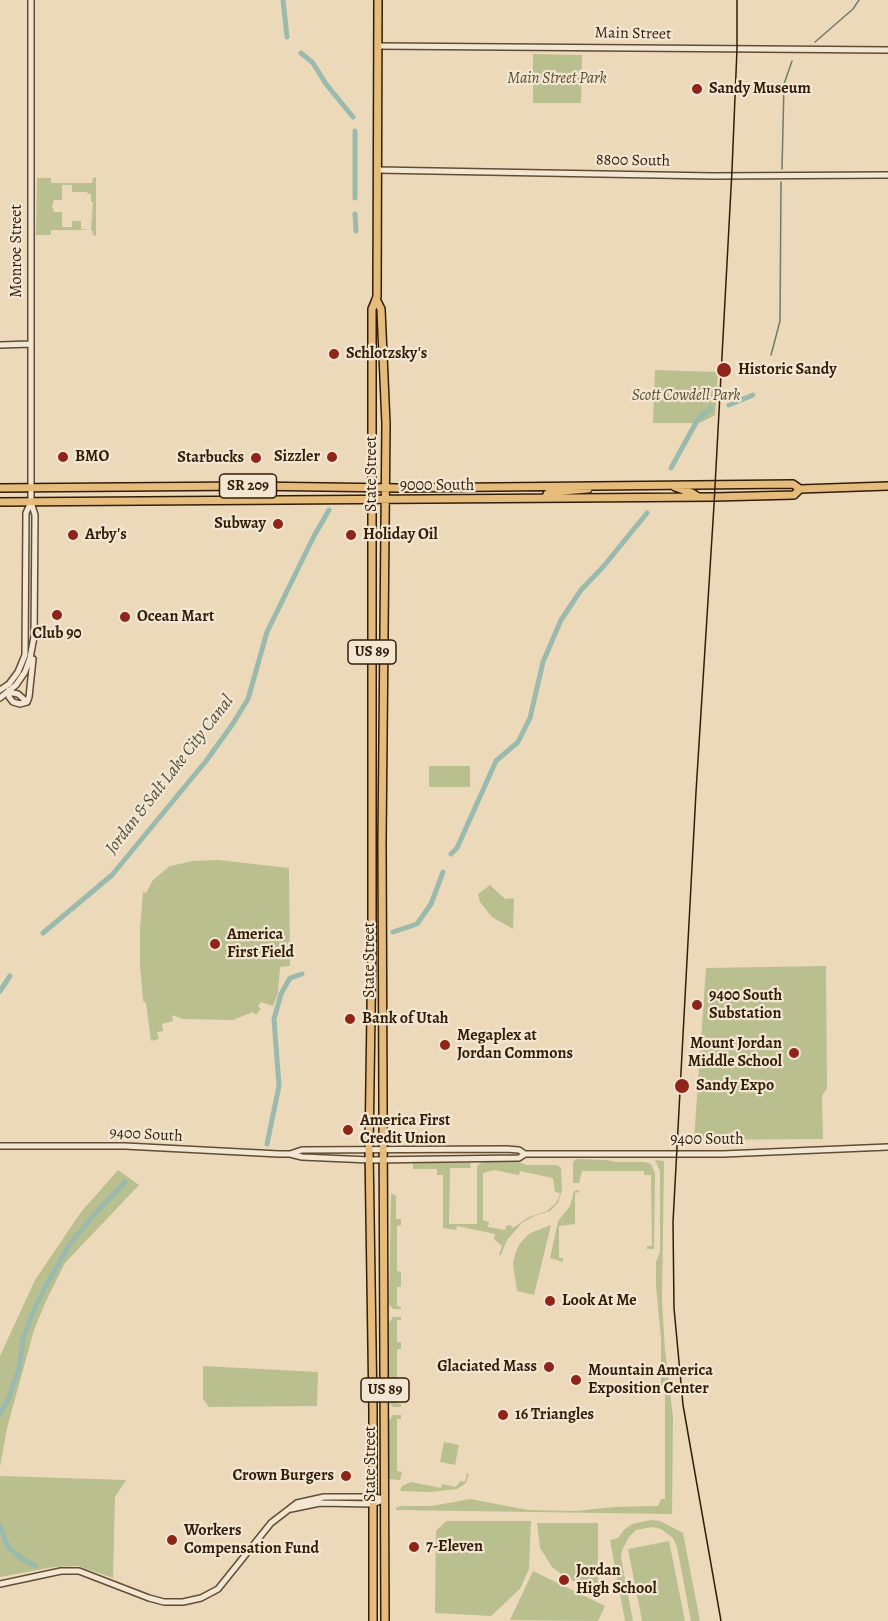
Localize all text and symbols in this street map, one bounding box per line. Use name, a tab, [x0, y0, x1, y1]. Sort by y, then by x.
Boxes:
street label: Main Street	[595, 24, 671, 44]
park label: Main Street Park	[507, 69, 607, 89]
place label: Sandy Museum	[709, 79, 811, 99]
marker: Sandy Museum	[690, 82, 704, 96]
street label: 8800 South	[596, 151, 670, 171]
street label: Monroe Street	[7, 204, 27, 298]
place label: Schlotzsky's	[346, 344, 427, 364]
marker: Schlotzsky's	[327, 347, 341, 361]
place label: Historic Sandy	[738, 360, 837, 380]
marker: Historic Sandy	[715, 361, 733, 379]
park label: Scott Cowdell Park	[632, 386, 740, 406]
street label: State Street	[362, 436, 382, 512]
place label: BMO	[75, 447, 109, 467]
place label: Sizzler	[274, 447, 320, 467]
place label: Starbucks	[177, 448, 244, 468]
marker: BMO	[56, 450, 70, 464]
marker: Sizzler	[325, 450, 339, 464]
marker: Starbucks	[249, 451, 263, 465]
road number: SR 209	[220, 474, 276, 498]
street label: 9000 South	[400, 476, 474, 496]
place label: Subway	[214, 514, 266, 534]
marker: Subway	[271, 517, 285, 531]
place label: Arby's	[85, 525, 127, 545]
place label: Holiday Oil	[363, 525, 438, 545]
marker: Arby's	[66, 528, 80, 542]
marker: Holiday Oil	[344, 528, 358, 542]
place label: Ocean Mart	[137, 607, 214, 627]
marker: Club 90	[50, 608, 64, 622]
marker: Ocean Mart	[118, 610, 132, 624]
place label: Club 90	[32, 624, 82, 644]
road number: US 89	[348, 640, 396, 664]
water label: Jordan & Salt Lake City Canal	[101, 691, 239, 859]
street label: State Street	[360, 922, 380, 998]
place label: America First Field	[227, 925, 294, 963]
marker: America First Field	[208, 937, 222, 951]
place label: 9400 South Substation	[709, 986, 782, 1024]
marker: 9400 South Substation	[690, 998, 704, 1012]
place label: Bank of Utah	[362, 1009, 449, 1029]
marker: Bank of Utah	[343, 1012, 357, 1026]
place label: Megaplex at Jordan Commons	[457, 1026, 573, 1064]
place label: Mount Jordan Middle School	[688, 1034, 782, 1072]
marker: Megaplex at Jordan Commons	[438, 1038, 452, 1052]
marker: Mount Jordan Middle School	[787, 1046, 801, 1060]
place label: Sandy Expo	[696, 1076, 774, 1096]
marker: Sandy Expo	[673, 1077, 691, 1095]
place label: America First Credit Union	[360, 1111, 450, 1149]
street label: 9400 South	[109, 1123, 183, 1147]
marker: America First Credit Union	[341, 1123, 355, 1137]
street label: 9400 South	[670, 1130, 744, 1150]
place label: Look At Me	[562, 1291, 637, 1311]
marker: Look At Me	[543, 1294, 557, 1308]
place label: Glaciated Mass	[437, 1357, 537, 1377]
marker: Glaciated Mass	[542, 1360, 556, 1374]
place label: Mountain America Exposition Center	[588, 1361, 713, 1399]
marker: Mountain America Exposition Center	[569, 1373, 583, 1387]
road number: US 89	[361, 1378, 409, 1402]
place label: 16 Triangles	[515, 1405, 594, 1425]
marker: 16 Triangles	[496, 1408, 510, 1422]
street label: State Street	[361, 1426, 381, 1502]
place label: Crown Burgers	[232, 1466, 334, 1486]
marker: Crown Burgers	[339, 1469, 353, 1483]
place label: Workers Compensation Fund	[184, 1521, 319, 1559]
marker: Workers Compensation Fund	[165, 1533, 179, 1547]
place label: 7-Eleven	[426, 1537, 483, 1557]
marker: 7-Eleven	[407, 1540, 421, 1554]
place label: Jordan High School	[576, 1561, 657, 1599]
marker: Jordan High School	[557, 1573, 571, 1587]

